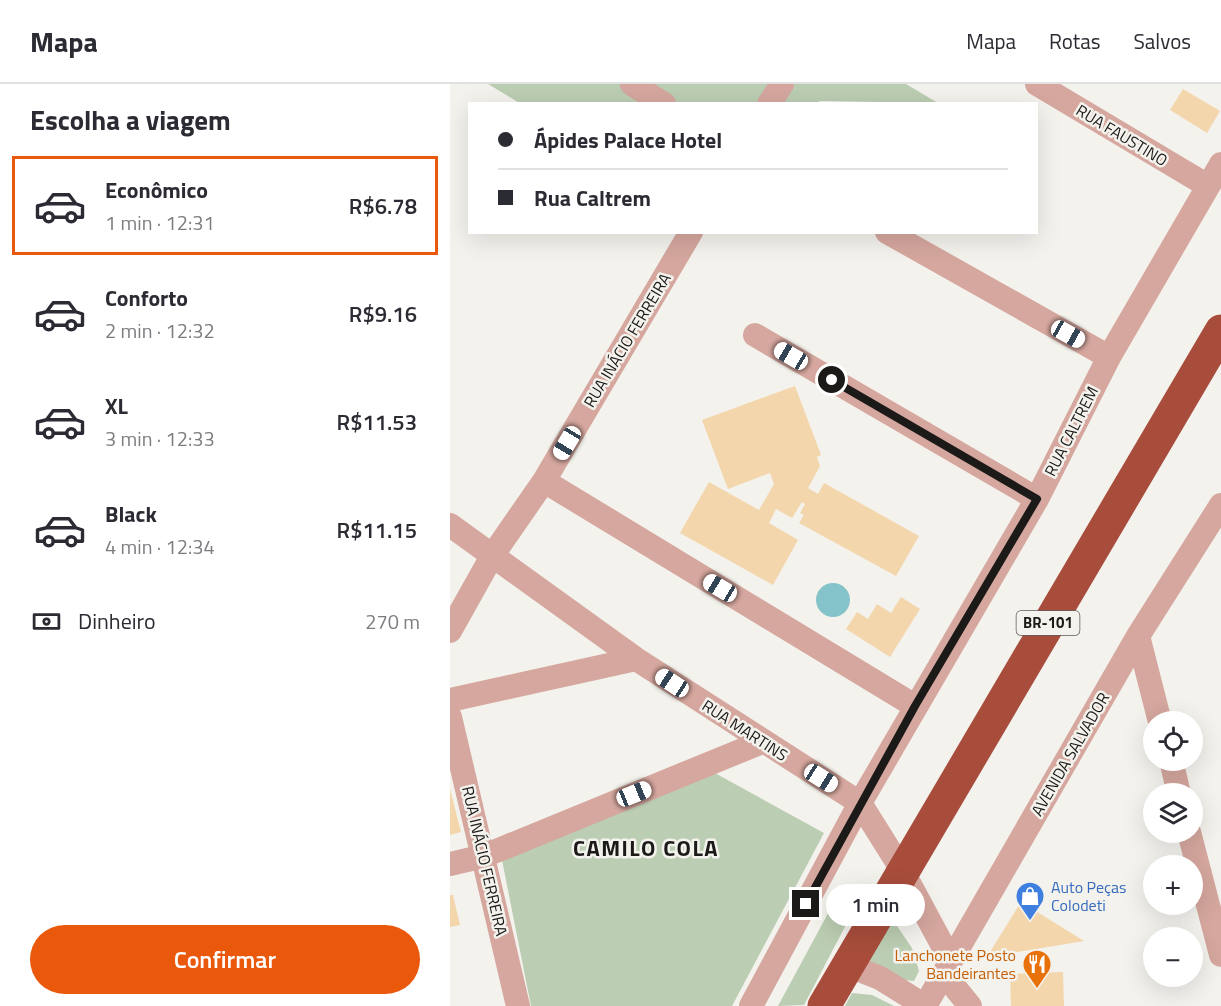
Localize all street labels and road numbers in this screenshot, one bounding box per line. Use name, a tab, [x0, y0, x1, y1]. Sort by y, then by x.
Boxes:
street label: RUA FAUSTINO	[1072, 98, 1172, 172]
street label: RUA INÁCIO FERREIRA	[577, 268, 677, 412]
street label: RUA CALTREM	[1038, 382, 1104, 480]
road number: BR-101	[1016, 611, 1080, 635]
street label: AVENIDA SALVADOR	[1025, 688, 1115, 820]
street label: RUA MARTINS	[698, 693, 792, 767]
street label: RUA INÁCIO FERREIRA	[456, 784, 514, 939]

